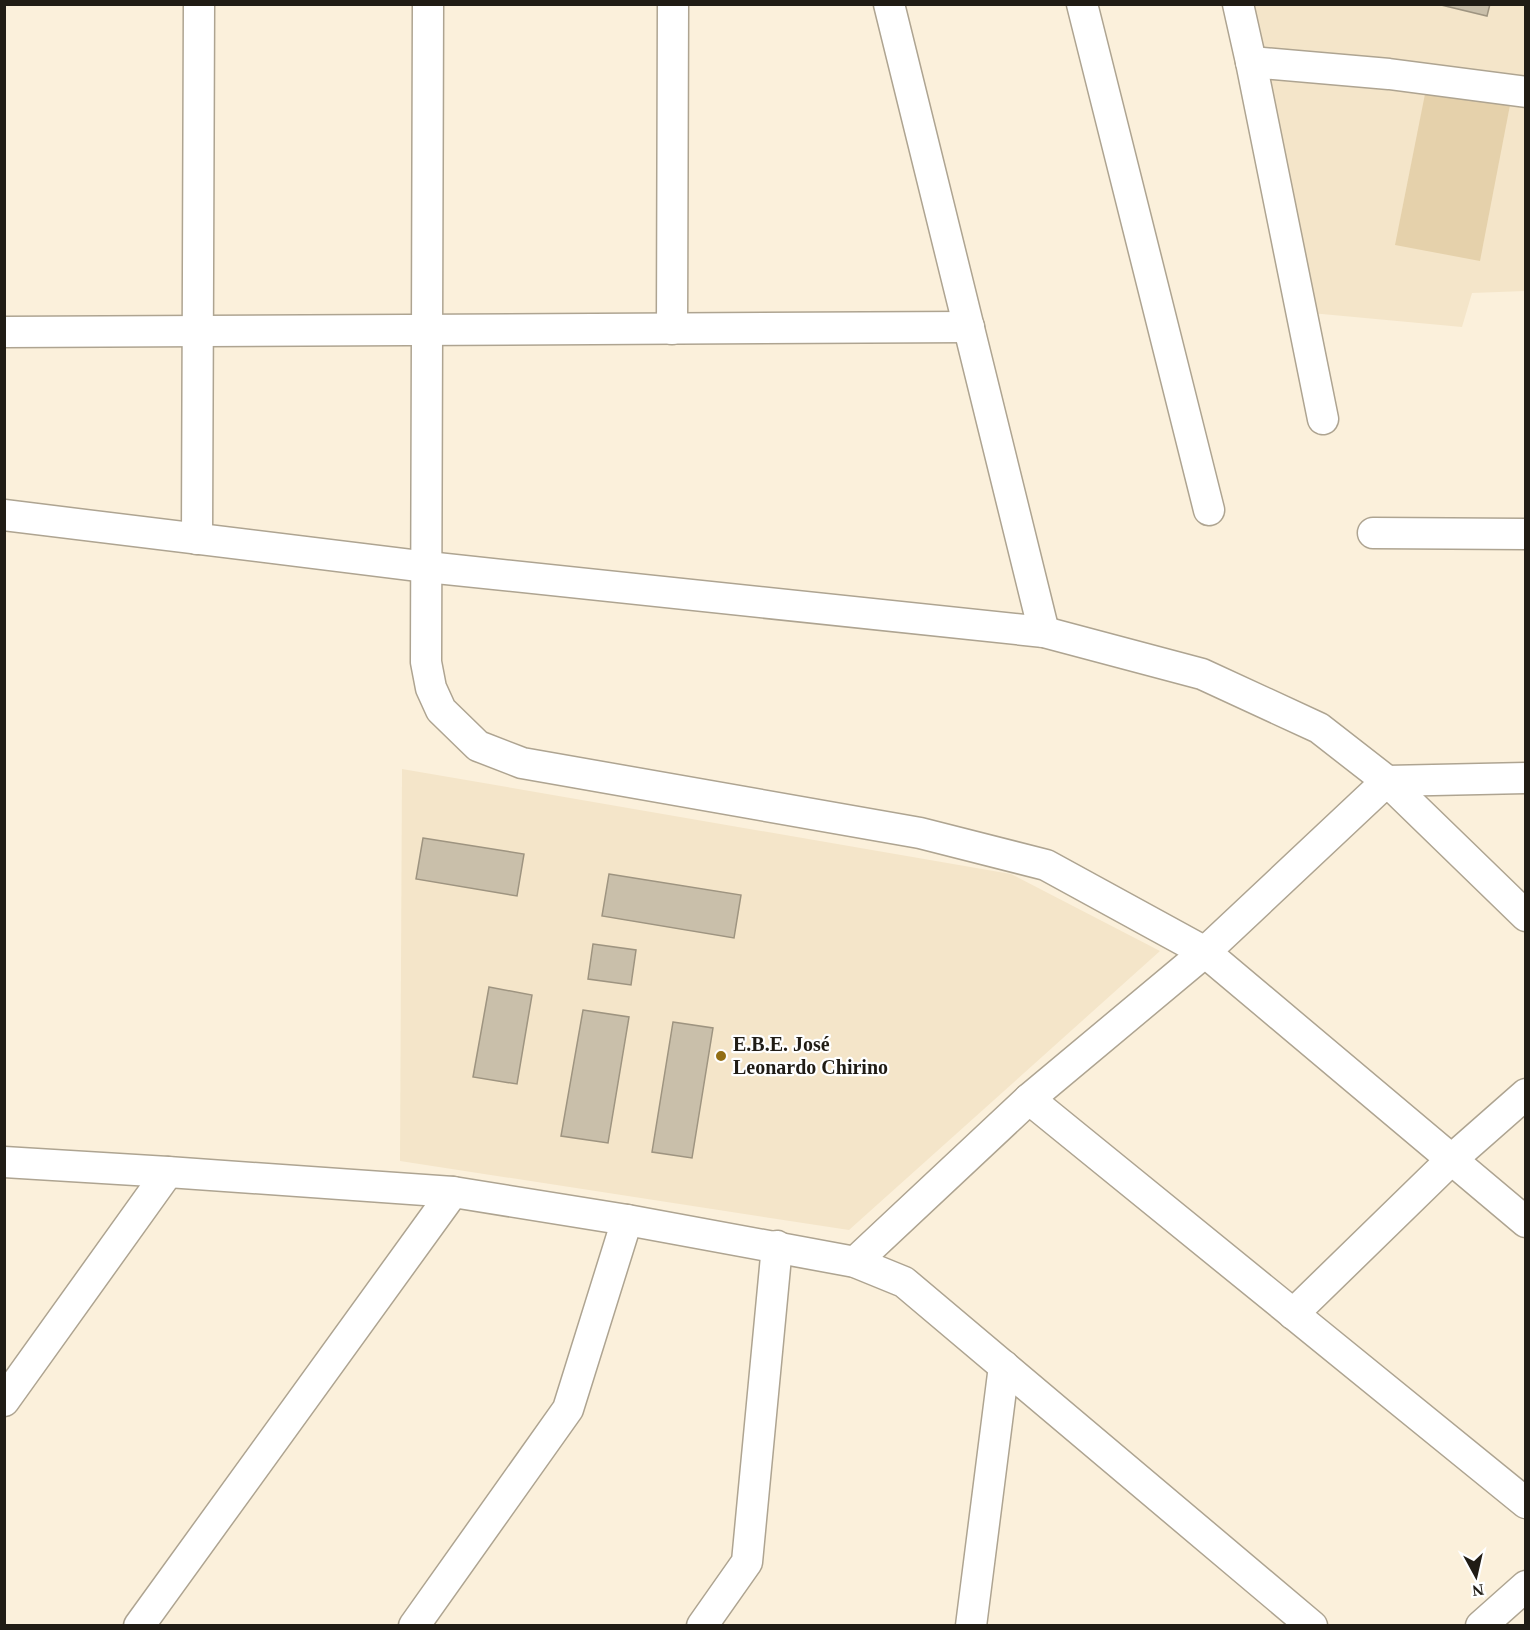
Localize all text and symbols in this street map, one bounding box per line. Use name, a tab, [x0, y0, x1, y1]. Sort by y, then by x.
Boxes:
place label: E.B.E. José Leonardo Chirino	[733, 1033, 888, 1078]
marker: E.B.E. José Leonardo Chirino	[714, 1049, 728, 1063]
north arrow	[1446, 1546, 1506, 1606]
text: N	[1471, 1581, 1485, 1600]

